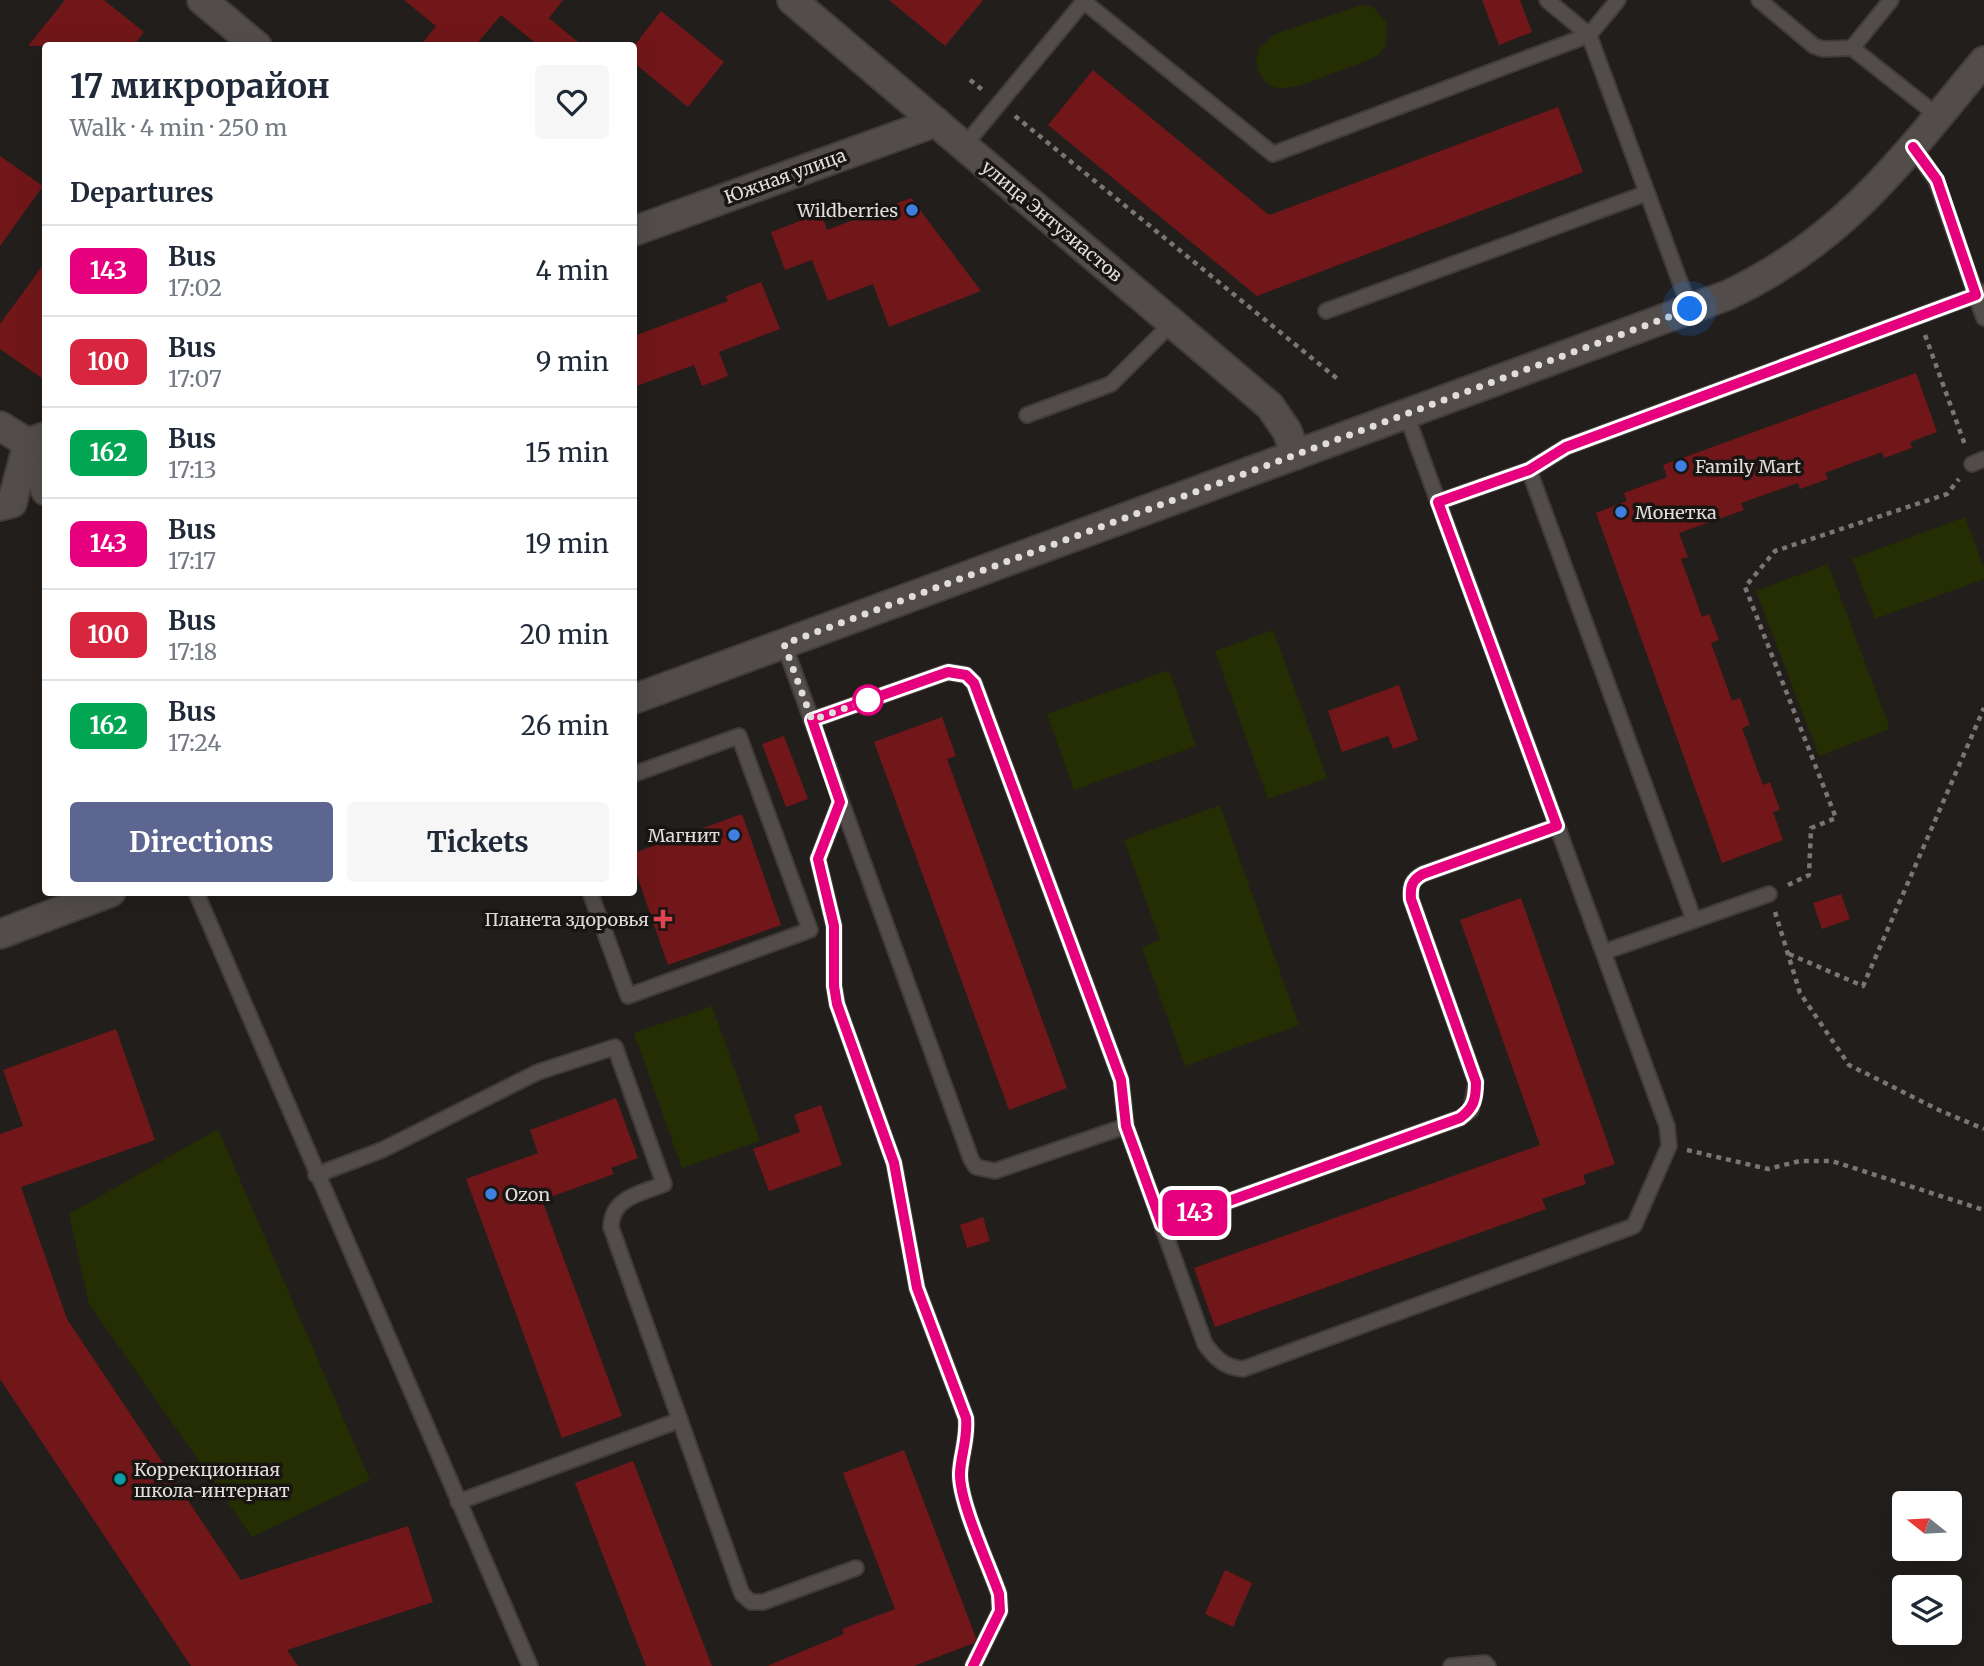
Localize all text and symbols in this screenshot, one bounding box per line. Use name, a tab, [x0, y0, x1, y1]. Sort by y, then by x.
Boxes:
button: heart	[535, 65, 609, 139]
text: 17 микрорайон	[70, 66, 330, 107]
text: Walk · 4 min · 250 m	[70, 113, 287, 142]
street label: Южная улица	[721, 143, 849, 209]
street label: улица Энтузиастов	[977, 155, 1128, 287]
text: Departures	[70, 176, 214, 209]
place label: Wildberries	[796, 199, 898, 222]
marker: Wildberries	[904, 202, 920, 218]
text: Bus	[168, 240, 216, 273]
text: 4 min	[535, 254, 609, 287]
text: 143	[90, 255, 127, 286]
text: 17:02	[168, 273, 222, 302]
your location	[1672, 291, 1707, 326]
text: Bus	[168, 331, 216, 364]
text: 9 min	[536, 345, 609, 378]
text: 100	[87, 346, 130, 377]
text: 17:07	[168, 364, 222, 393]
text: Bus	[168, 422, 216, 455]
text: 15 min	[525, 436, 609, 469]
text: 162	[89, 437, 128, 468]
text: 17:13	[168, 455, 217, 484]
place label: Family Mart	[1695, 455, 1801, 478]
marker: Family Mart	[1673, 458, 1689, 474]
place label: Монетка	[1635, 501, 1717, 524]
marker: Монетка	[1613, 504, 1629, 520]
text: Bus	[168, 513, 216, 546]
text: 19 min	[525, 527, 609, 560]
text: 143	[90, 528, 127, 559]
text: 17:17	[168, 546, 216, 575]
text: Bus	[168, 604, 216, 637]
text: 20 min	[520, 618, 609, 651]
text: 100	[87, 619, 130, 650]
text: 17:18	[168, 637, 217, 666]
unlabelled marker	[853, 685, 883, 715]
text: Bus	[168, 695, 216, 728]
text: 26 min	[521, 709, 609, 742]
text: 162	[89, 710, 128, 741]
text: 17:24	[168, 728, 222, 757]
button: Directions	[70, 802, 333, 882]
button: Tickets	[347, 802, 609, 882]
place label: Магнит	[648, 824, 720, 847]
marker: Магнит	[726, 827, 742, 843]
place label: Планета здоровья	[485, 908, 649, 931]
marker: Планета здоровья	[655, 911, 671, 927]
place label: Ozon	[505, 1183, 550, 1206]
marker: Ozon	[483, 1186, 499, 1202]
line badge: 143	[1155, 1190, 1235, 1236]
text: 143	[1176, 1197, 1214, 1228]
place label: Коррекционная школа-интернат	[134, 1458, 290, 1502]
marker: Коррекционная школа-интернат	[112, 1471, 128, 1487]
north arrow	[1892, 1491, 1962, 1561]
map controls	[1892, 1491, 1962, 1645]
button: layers	[1892, 1575, 1962, 1645]

